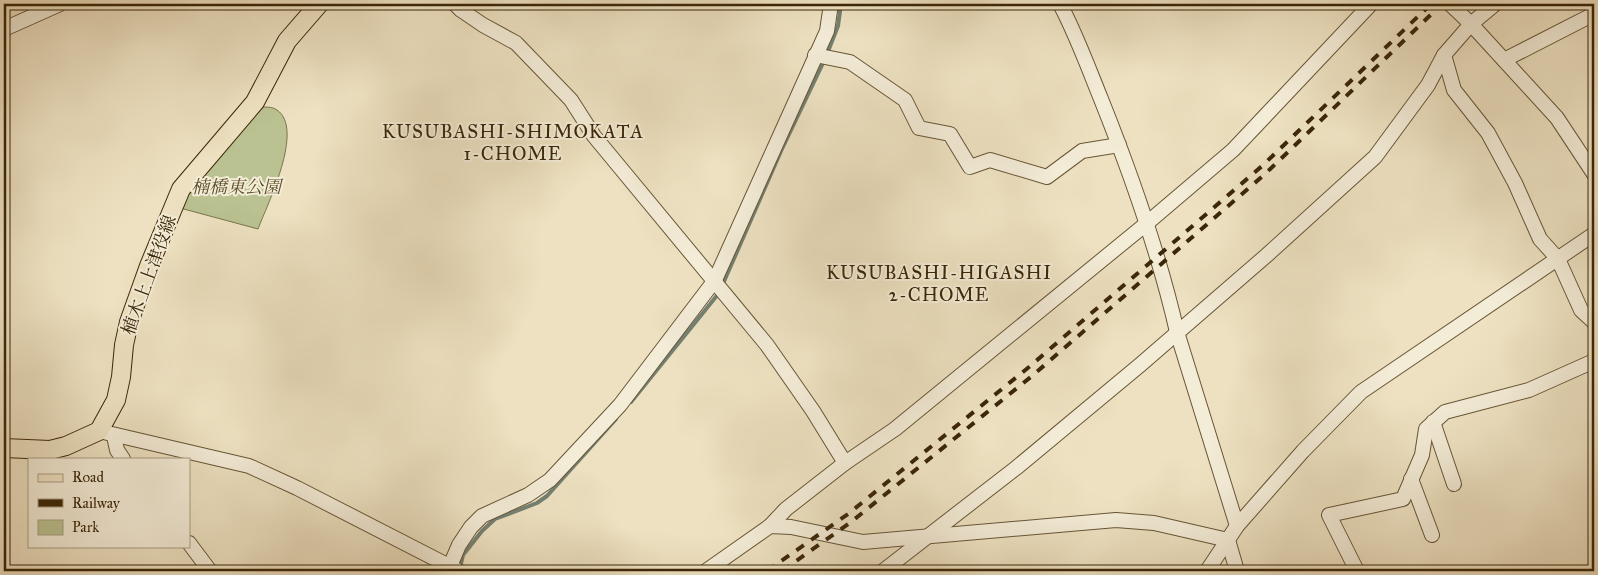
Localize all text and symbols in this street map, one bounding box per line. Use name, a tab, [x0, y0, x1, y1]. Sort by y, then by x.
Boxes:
district label: KUSUBASHI-SHIMOKATA 1-CHOME	[382, 120, 644, 165]
park label: 楠橋東公園	[191, 176, 284, 198]
street label: 植木上上津役線	[117, 212, 181, 338]
district label: KUSUBASHI-HIGASHI 2-CHOME	[826, 261, 1052, 306]
legend	[28, 458, 190, 548]
text: Road	[72, 468, 104, 486]
text: Railway	[72, 494, 121, 512]
text: Park	[72, 518, 99, 536]

